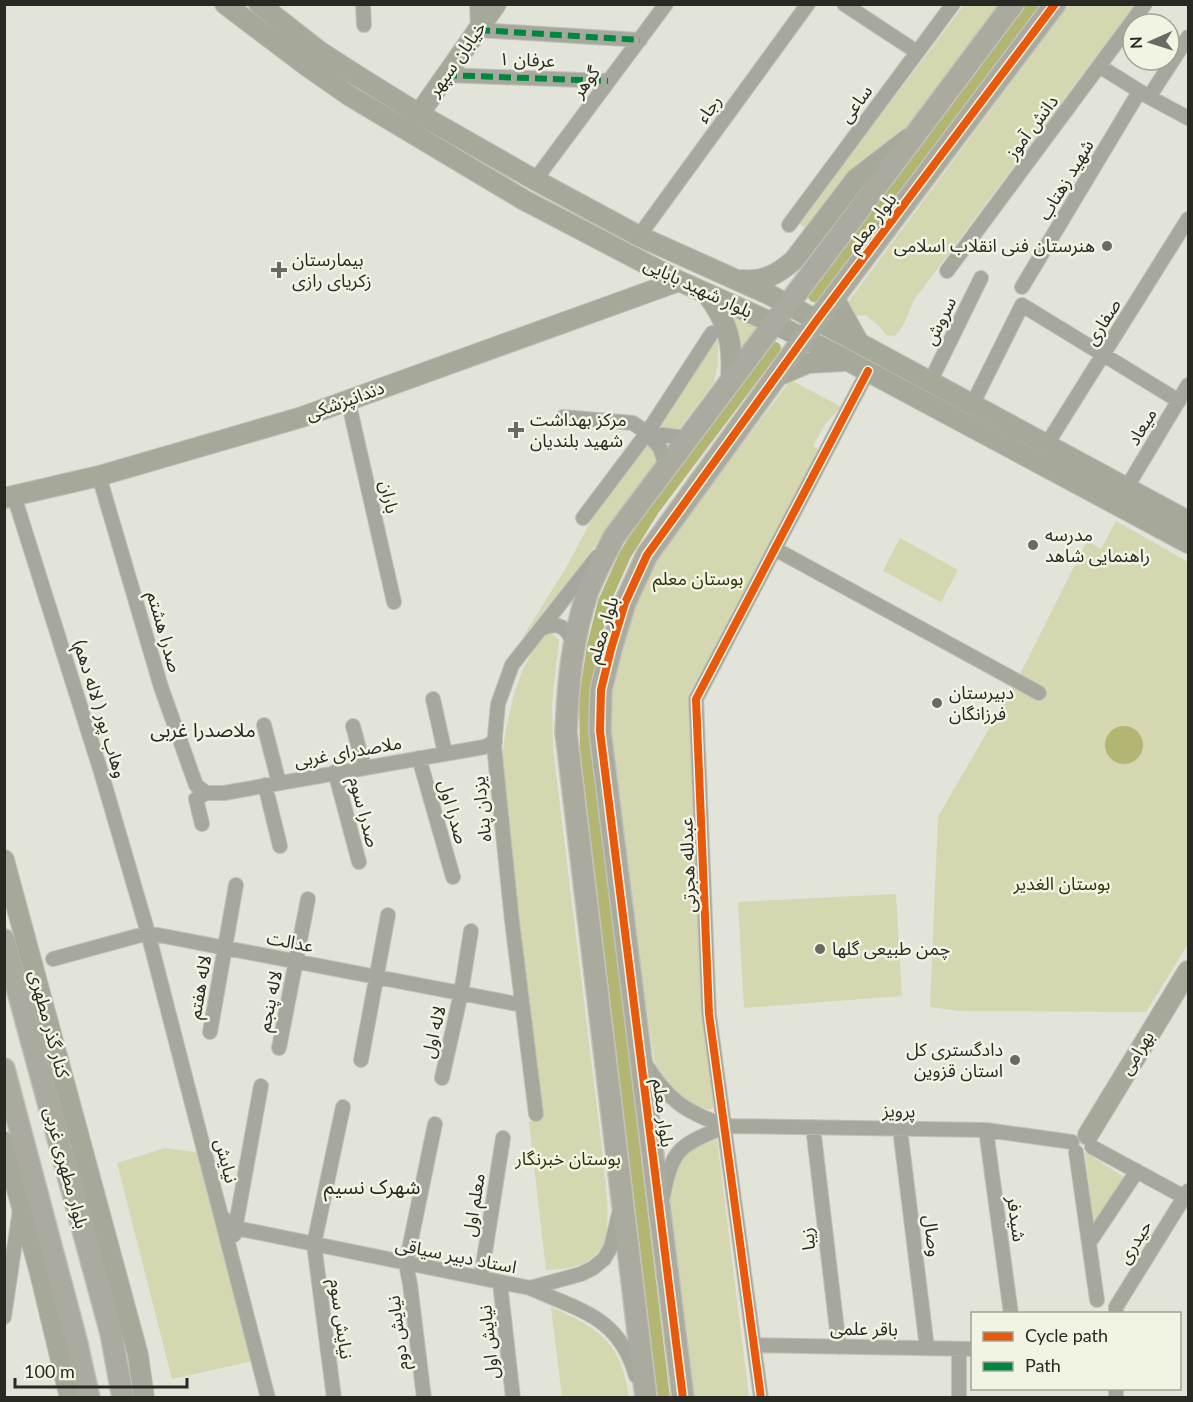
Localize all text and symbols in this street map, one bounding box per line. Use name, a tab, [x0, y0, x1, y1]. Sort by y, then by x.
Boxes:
north arrow	[1121, 12, 1181, 72]
street label: خیابان سپهر	[422, 17, 491, 102]
text: N	[1126, 36, 1145, 49]
street label: عرفان ۱	[499, 47, 555, 72]
street label: گوهر	[566, 61, 605, 103]
street label: ساعی	[834, 80, 877, 127]
street label: رجاء	[691, 90, 726, 127]
street label: دانش آموز	[1000, 90, 1063, 164]
street label: شهید زهتاب	[1032, 135, 1099, 224]
street label: بلوار معلم	[842, 188, 903, 258]
place label: هنرستان فنی انقلاب اسلامی	[894, 234, 1095, 257]
marker: هنرستان فنی انقلاب اسلامی	[1100, 239, 1114, 253]
place label: بیمارستان زکریای رازی	[292, 248, 372, 292]
street label: بلوار شهید بابایی	[640, 252, 756, 323]
marker: بیمارستان زکریای رازی	[270, 261, 288, 279]
street label: سروش	[918, 293, 961, 349]
street label: صفاری	[1079, 294, 1126, 349]
street label: دندانپزشکی	[302, 376, 387, 425]
street label: میعاد	[1122, 404, 1161, 449]
place label: مرکز بهداشت شهید بلندیان	[530, 408, 627, 452]
marker: مرکز بهداشت شهید بلندیان	[507, 421, 525, 439]
street label: باران	[375, 478, 404, 515]
place label: مدرسه راهنمایی شاهد	[1045, 523, 1150, 567]
marker: مدرسه راهنمایی شاهد	[1026, 538, 1040, 552]
park label: بوستان معلم	[653, 567, 743, 592]
street label: صدرا هشتم	[140, 589, 187, 676]
street label: بلوار معلم	[581, 594, 625, 667]
street label: وهاب پور ( لاله دهم)	[67, 637, 132, 781]
place label: دبیرستان فرزانگان	[949, 681, 1014, 725]
marker: دبیرستان فرزانگان	[930, 696, 944, 710]
district label: ملاصدرا غربی	[150, 717, 256, 742]
street label: ملاصدرای غربی	[292, 731, 403, 772]
street label: صدرا سوم	[341, 774, 385, 850]
street label: یزدان پناه	[467, 775, 497, 843]
street label: صدرا اول	[433, 777, 474, 847]
street label: عبدلله هجرتی	[674, 817, 701, 913]
park label: بوستان الغدیر	[1013, 872, 1110, 895]
street label: عدالت	[265, 926, 315, 956]
place label: چمن طبیعی گلها	[832, 937, 950, 960]
marker: چمن طبیعی گلها	[813, 942, 827, 956]
street label: لاله هفتم	[183, 953, 218, 1021]
street label: کنار گذر مطهری	[24, 968, 75, 1081]
street label: لاله پنجم	[252, 968, 289, 1034]
street label: لاله اول	[416, 1003, 451, 1060]
street label: بهرامی	[1114, 1026, 1159, 1079]
place label: دادگستری کل استان قزوین	[906, 1038, 1003, 1082]
marker: دادگستری کل استان قزوین	[1008, 1053, 1022, 1067]
street label: بلوار معلم	[646, 1077, 679, 1149]
street label: پرویز	[881, 1099, 916, 1122]
street label: بلوار مطهری غربی	[39, 1105, 94, 1231]
street label: نيايش	[210, 1136, 243, 1186]
park label: بوستان خبرنگار	[514, 1147, 621, 1170]
street label: معلم اول	[457, 1172, 492, 1239]
district label: شهرک نسیم	[324, 1174, 420, 1202]
street label: شیدفر	[1002, 1194, 1031, 1243]
street label: وصال	[919, 1214, 946, 1258]
street label: حیدری	[1112, 1216, 1157, 1268]
street label: زیبا	[795, 1226, 820, 1252]
street label: استاد دبیر سیاقی	[394, 1233, 519, 1279]
street label: نیایش سوم	[322, 1277, 359, 1361]
street label: نیایش دوم	[382, 1294, 416, 1372]
street label: نیایش اول	[473, 1304, 504, 1380]
legend	[971, 1312, 1181, 1390]
street label: باقر علمی	[830, 1316, 898, 1341]
text: Cycle path	[1025, 1324, 1108, 1346]
scale bar	[15, 1351, 188, 1389]
text: Path	[1025, 1354, 1061, 1376]
text: 100 m	[24, 1360, 75, 1382]

